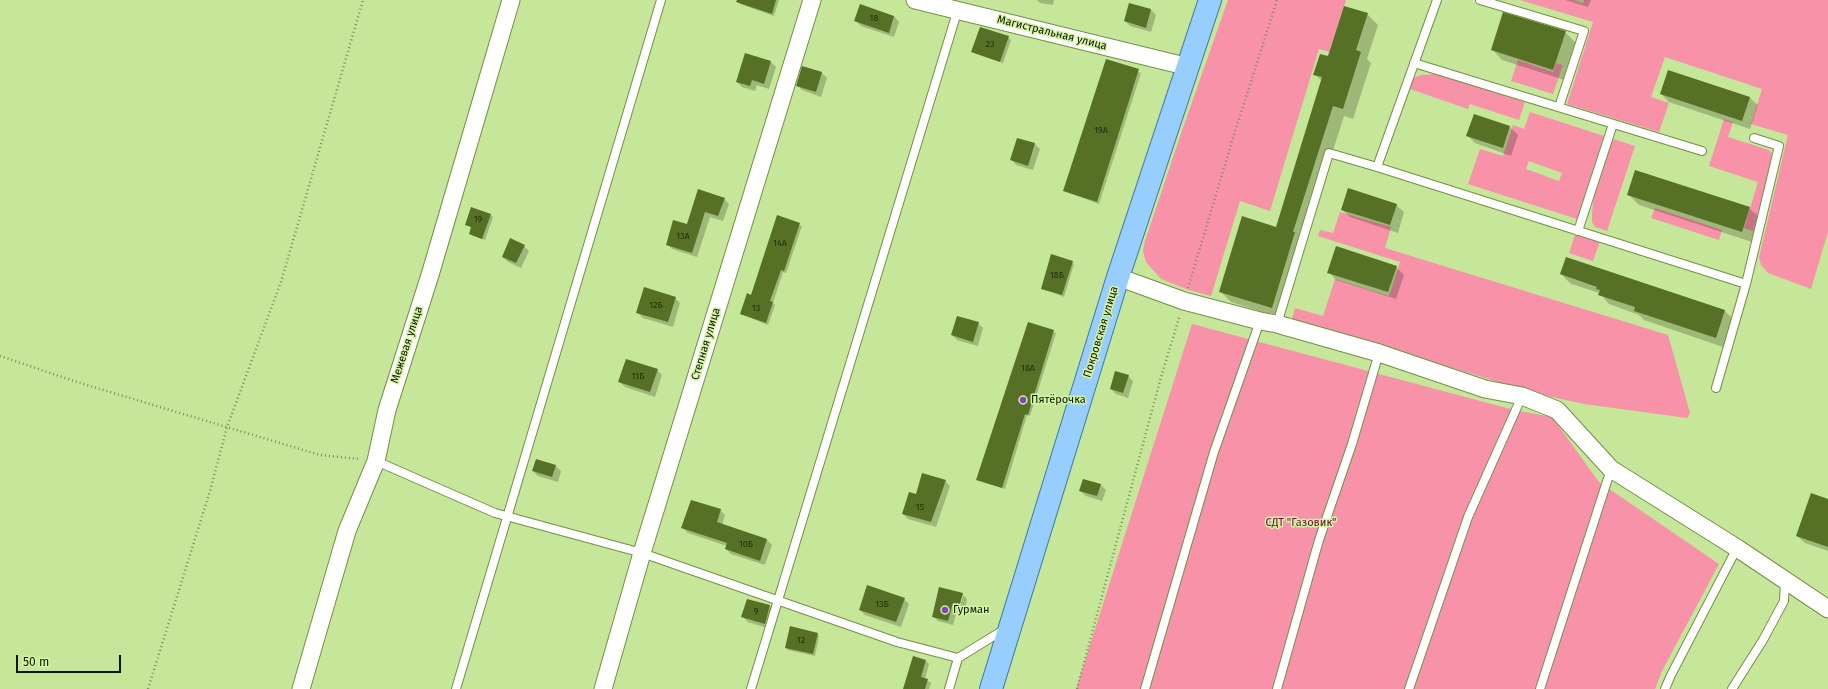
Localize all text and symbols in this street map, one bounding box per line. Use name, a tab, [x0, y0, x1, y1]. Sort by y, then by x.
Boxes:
house number: 18	[870, 13, 878, 23]
street label: Магистральная улица	[996, 13, 1108, 53]
house number: 23	[986, 39, 994, 49]
house number: 19А	[1094, 125, 1108, 135]
house number: 19	[474, 214, 482, 224]
house number: 13А	[676, 231, 690, 241]
house number: 14А	[773, 238, 787, 248]
house number: 18Б	[1050, 270, 1064, 280]
street label: Покровская улица	[1081, 285, 1121, 379]
house number: 12Б	[649, 300, 663, 310]
house number: 13	[752, 303, 760, 313]
street label: Межевая улица	[388, 305, 426, 385]
street label: Степная улица	[689, 306, 723, 382]
house number: 18А	[1021, 363, 1035, 373]
house number: 11Б	[632, 371, 644, 381]
place label: Пятёрочка	[1031, 393, 1086, 407]
marker: Пятёрочка	[1018, 395, 1028, 405]
house number: 15	[916, 502, 924, 512]
park label: СДТ "Газовик"	[1265, 516, 1337, 530]
house number: 10Б	[739, 539, 753, 549]
house number: 13Б	[875, 599, 889, 609]
place label: Гурман	[953, 603, 990, 617]
marker: Гурман	[940, 605, 950, 615]
house number: 9	[754, 606, 758, 616]
house number: 12	[797, 635, 805, 645]
scale bar	[18, 647, 123, 673]
text: 50 m	[23, 655, 49, 669]

